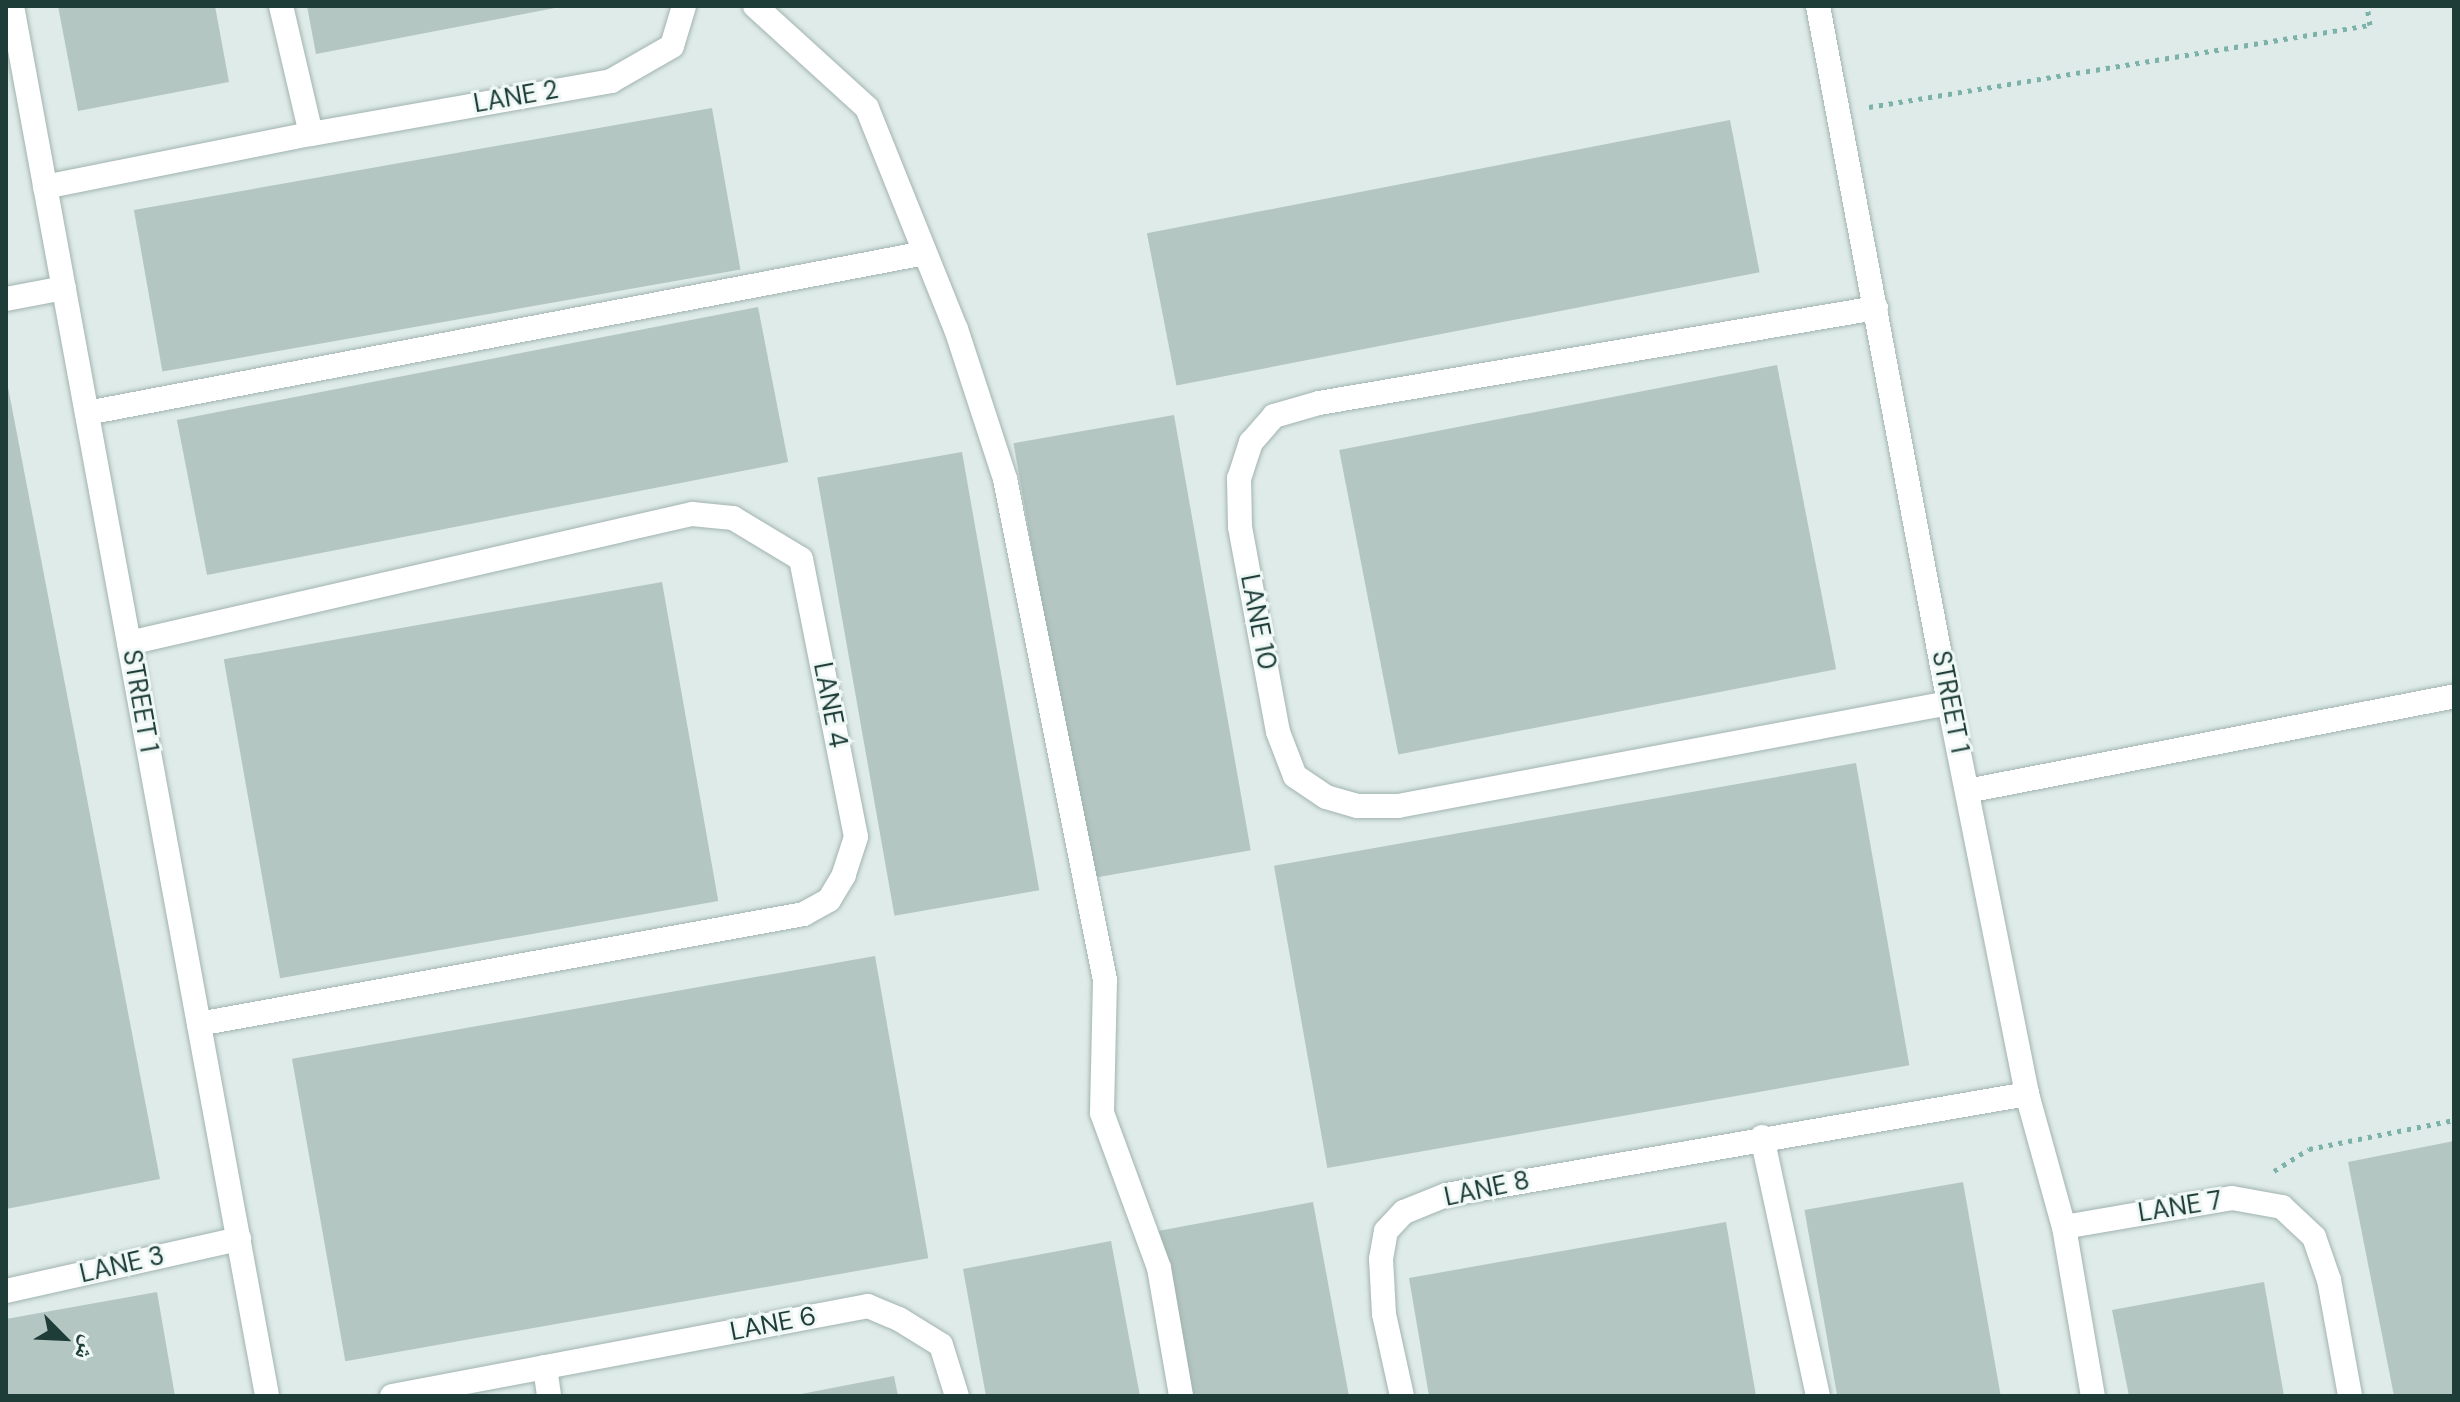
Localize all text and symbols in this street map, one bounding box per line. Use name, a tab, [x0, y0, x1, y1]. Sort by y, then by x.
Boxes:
street label: LANE 2	[471, 74, 561, 120]
street label: LANE 10	[1233, 572, 1283, 672]
street label: STREET 1	[116, 647, 164, 755]
street label: STREET 1	[1925, 648, 1975, 756]
street label: LANE 4	[806, 660, 854, 750]
street label: LANE 8	[1442, 1165, 1532, 1213]
street label: LANE 7	[2136, 1185, 2224, 1229]
street label: LANE 3	[77, 1240, 167, 1290]
north arrow	[24, 1298, 104, 1378]
street label: LANE 6	[727, 1300, 819, 1348]
text: ش	[68, 1331, 104, 1365]

